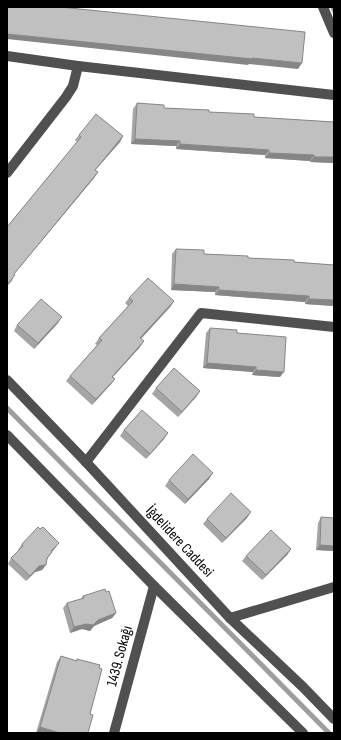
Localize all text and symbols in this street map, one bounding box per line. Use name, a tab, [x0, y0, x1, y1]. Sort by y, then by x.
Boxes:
street label: İğdelidere Caddesi	[142, 501, 218, 581]
street label: 1439. Sokağı	[102, 624, 137, 689]

